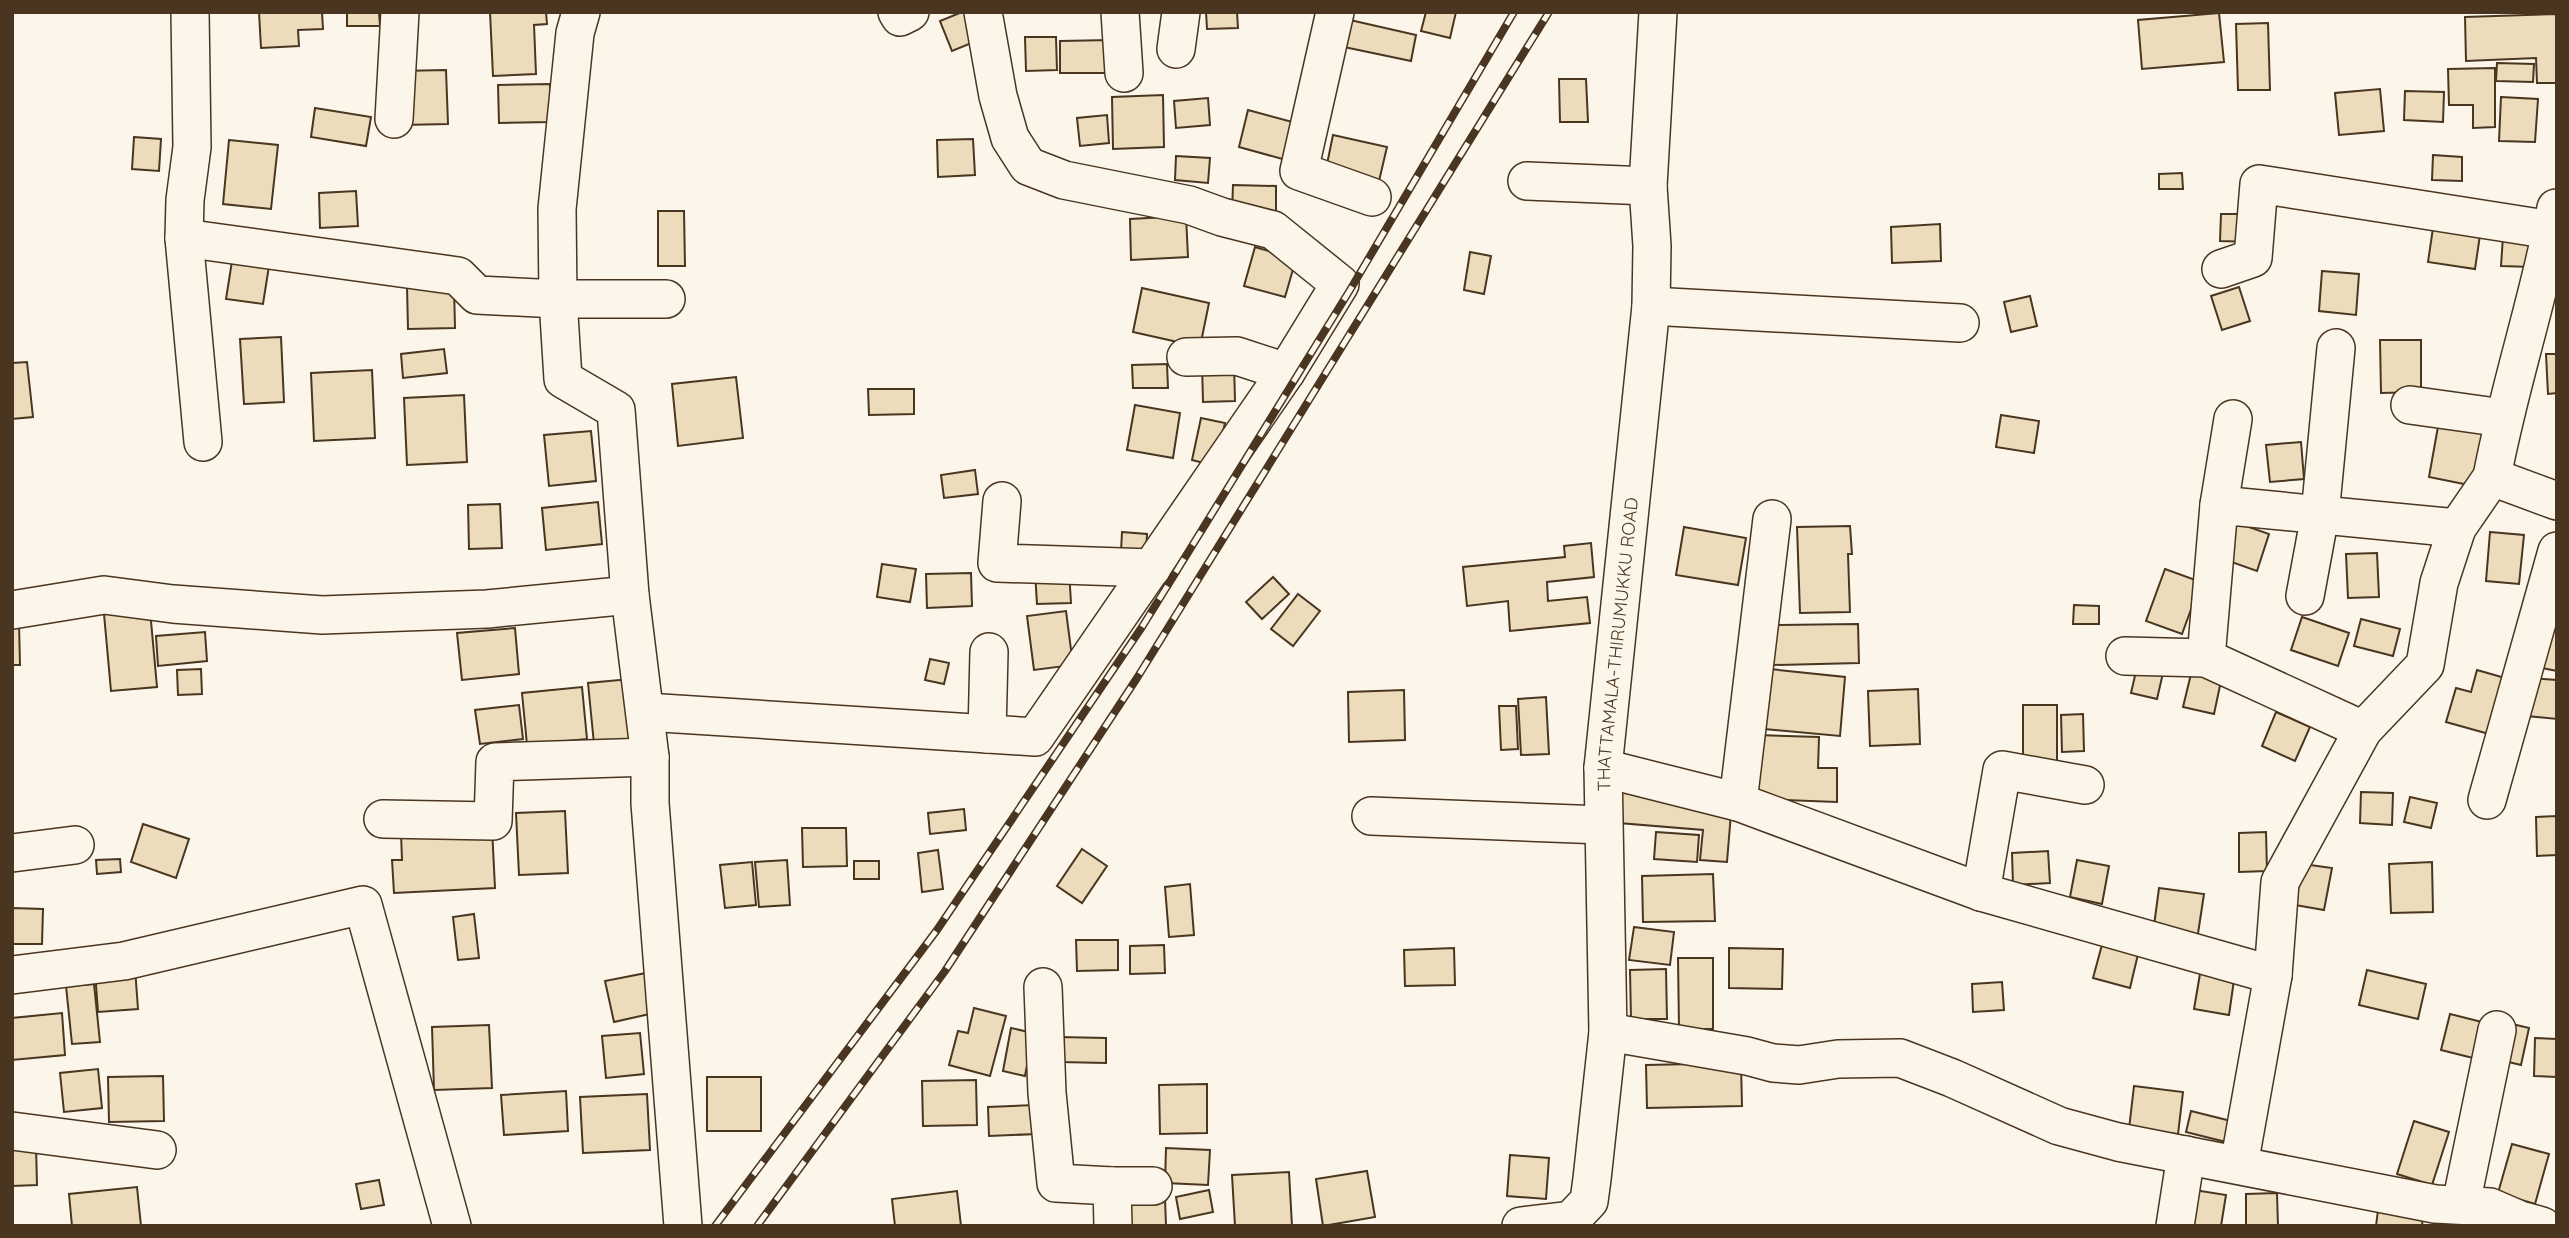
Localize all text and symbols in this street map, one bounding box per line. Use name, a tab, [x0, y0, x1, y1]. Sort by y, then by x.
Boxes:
street label: THATTAMALA-THIRUMUKKU ROAD	[1591, 496, 1643, 792]

